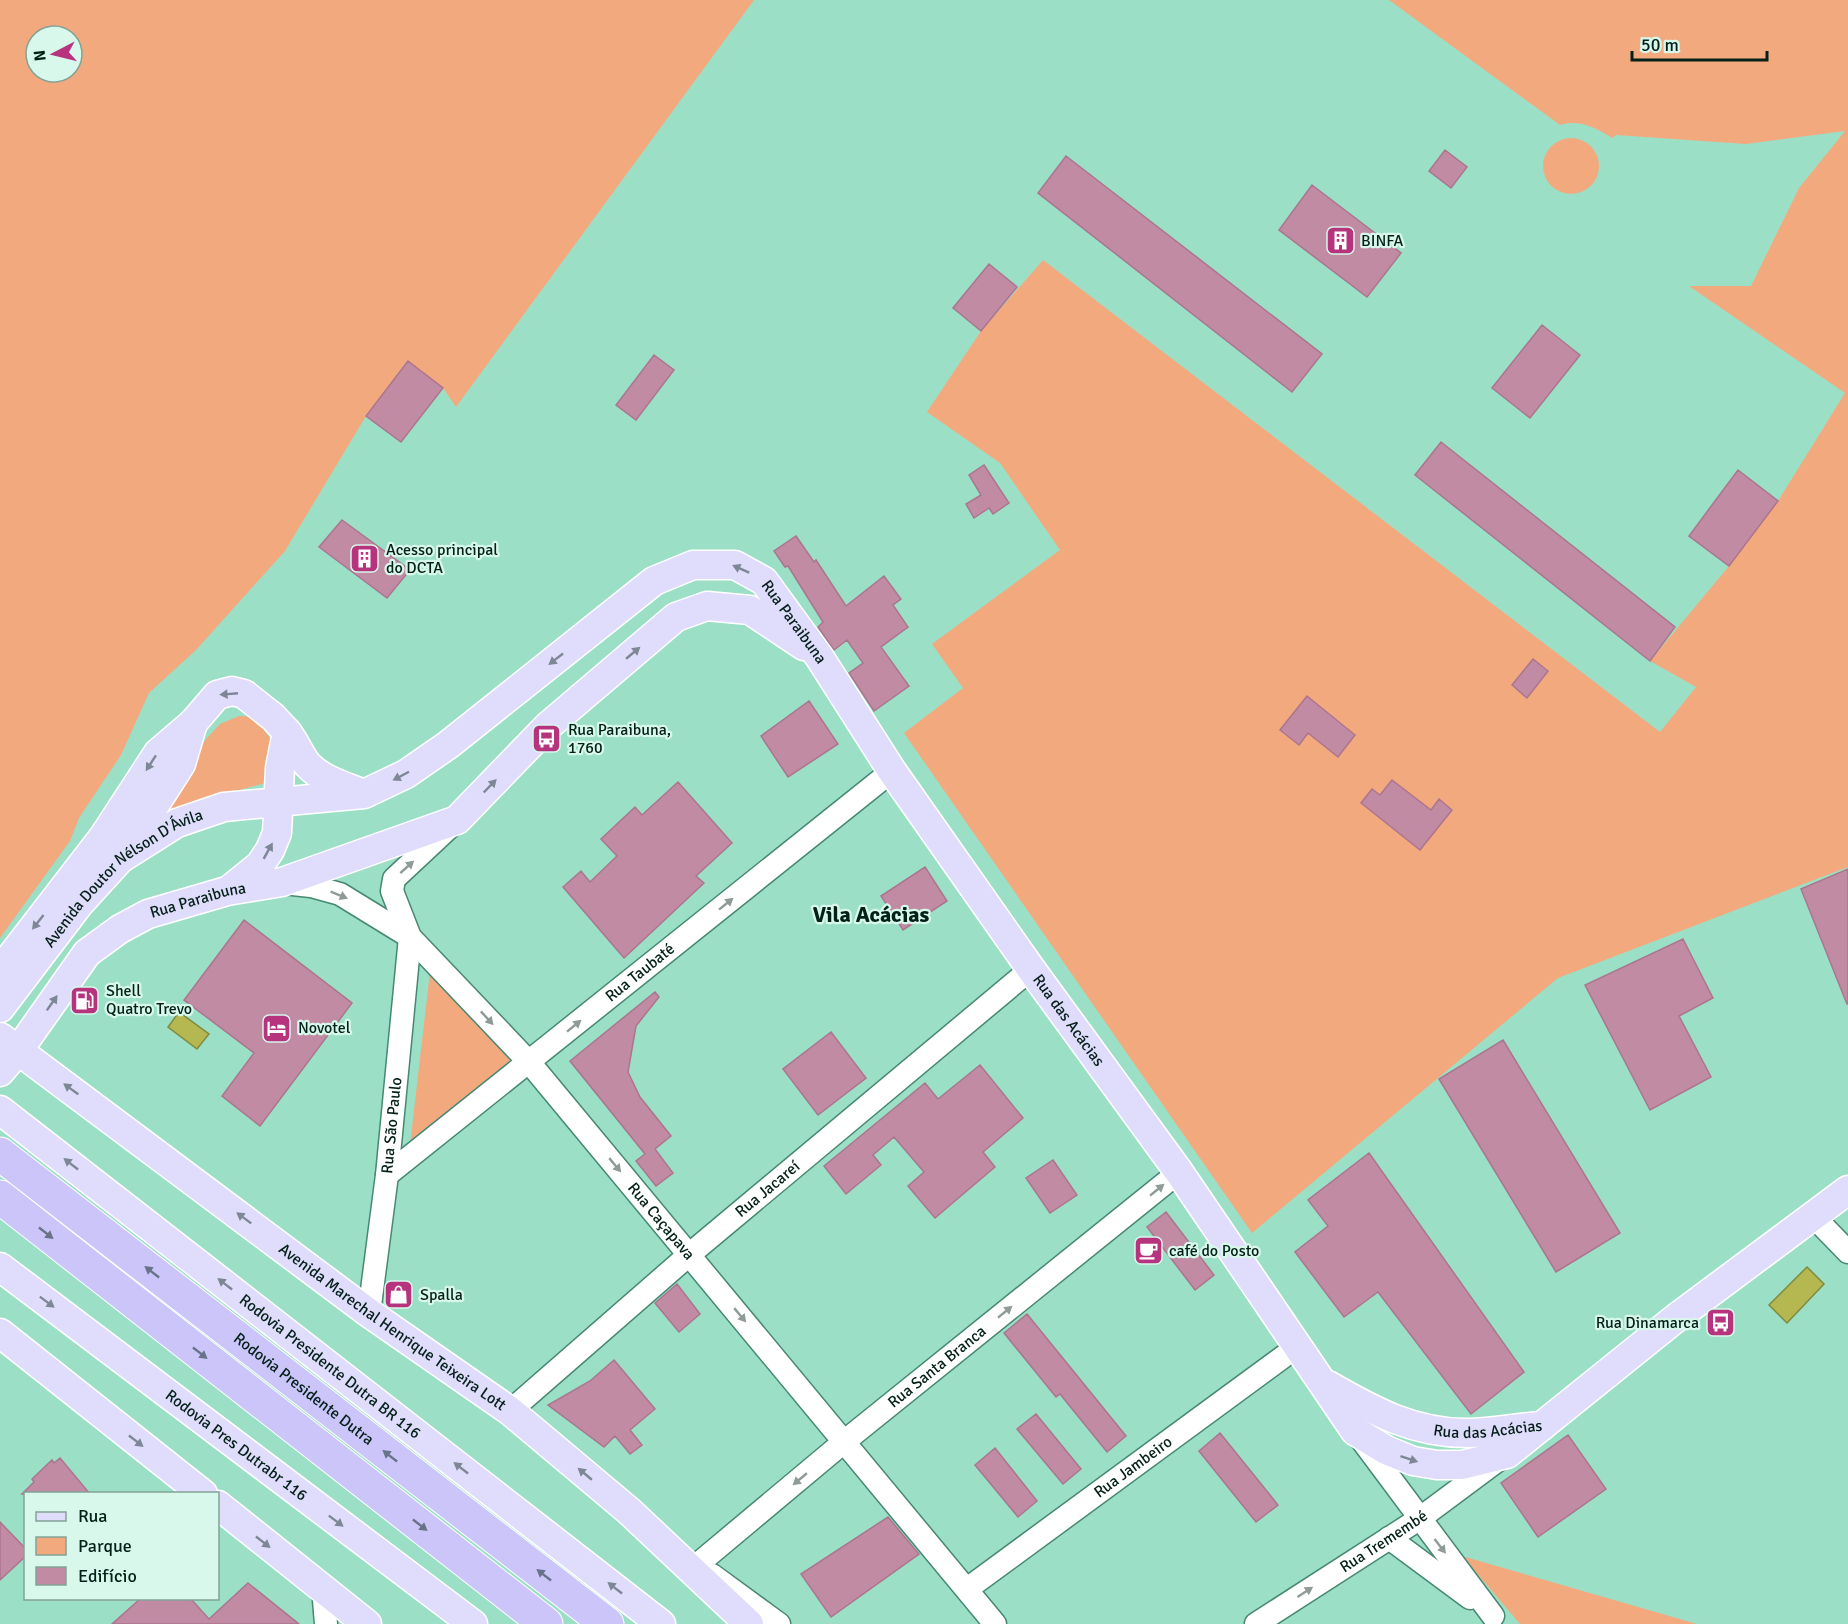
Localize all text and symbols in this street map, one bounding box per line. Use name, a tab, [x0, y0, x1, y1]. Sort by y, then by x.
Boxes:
north arrow	[24, 24, 84, 84]
scale bar	[1632, 24, 1767, 62]
text: 50 m	[1641, 34, 1679, 56]
text: N	[30, 49, 51, 62]
building icon: BINFA	[1324, 225, 1356, 257]
place label: BINFA	[1361, 231, 1404, 251]
place label: Acesso principal do DCTA	[386, 540, 498, 578]
building icon: Acesso principal do DCTA	[349, 543, 381, 575]
one-way arrow	[731, 564, 749, 574]
street label: Rua Paraibuna	[757, 576, 831, 668]
one-way arrow	[625, 647, 640, 660]
one-way arrow	[548, 652, 564, 665]
one-way arrow	[219, 689, 238, 699]
place label: Rua Paraibuna, 1760	[568, 720, 671, 758]
bus stop icon: Rua Paraibuna, 1760	[531, 723, 563, 755]
one-way arrow	[146, 755, 157, 771]
one-way arrow	[392, 771, 409, 781]
one-way arrow	[483, 779, 497, 793]
street label: Avenida Doutor Nélson D'Ávila	[39, 805, 206, 952]
one-way arrow	[263, 842, 273, 859]
one-way arrow	[399, 861, 414, 874]
street label: Rua Paraibuna	[148, 878, 247, 923]
one-way arrow	[330, 890, 348, 900]
one-way arrow	[719, 898, 734, 910]
district label: Vila Acácias	[813, 901, 930, 928]
one-way arrow	[32, 913, 44, 929]
street label: Rua Taubaté	[601, 939, 679, 1006]
street label: Rua das Acácias	[1028, 970, 1109, 1070]
place label: Shell Quatro Trevo	[106, 981, 192, 1019]
fuel station icon: Shell Quatro Trevo	[69, 984, 101, 1016]
one-way arrow	[46, 995, 58, 1011]
one-way arrow	[480, 1011, 494, 1026]
hotel icon: Novotel	[261, 1012, 293, 1044]
place label: Novotel	[298, 1018, 351, 1038]
one-way arrow	[567, 1020, 582, 1032]
street label: Rua São Paulo	[377, 1076, 406, 1175]
one-way arrow	[63, 1084, 78, 1096]
street label: Rua Jacareí	[731, 1156, 805, 1222]
one-way arrow	[608, 1157, 621, 1172]
one-way arrow	[63, 1159, 78, 1171]
street label: Rua Caçapava	[623, 1179, 699, 1264]
one-way arrow	[1149, 1184, 1164, 1196]
one-way arrow	[237, 1212, 252, 1224]
one-way arrow	[38, 1227, 54, 1240]
cafe icon: café do Posto	[1132, 1235, 1164, 1267]
street label: Avenida Marechal Henrique Teixeira Lott	[275, 1239, 510, 1415]
place label: café do Posto	[1169, 1241, 1259, 1261]
one-way arrow	[145, 1267, 160, 1279]
one-way arrow	[217, 1278, 232, 1290]
shop icon: Spalla	[383, 1279, 415, 1311]
place label: Spalla	[420, 1285, 463, 1305]
street label: Rodovia Presidente Dutra BR 116	[237, 1290, 425, 1444]
one-way arrow	[39, 1296, 54, 1308]
one-way arrow	[997, 1306, 1012, 1319]
one-way arrow	[734, 1307, 747, 1323]
bus stop icon: Rua Dinamarca	[1704, 1307, 1736, 1339]
place label: Rua Dinamarca	[1596, 1313, 1699, 1333]
street label: Rua Santa Branca	[884, 1321, 990, 1412]
street label: Rodovia Presidente Dutra	[229, 1328, 377, 1450]
one-way arrow	[192, 1347, 208, 1360]
street label: Rodovia Pres Dutrabr 116	[161, 1385, 311, 1505]
street label: Rua das Acácias	[1432, 1416, 1543, 1443]
street label: Rua Jambeiro	[1090, 1432, 1176, 1502]
one-way arrow	[128, 1434, 143, 1446]
one-way arrow	[382, 1450, 397, 1462]
one-way arrow	[1400, 1454, 1418, 1464]
one-way arrow	[454, 1463, 469, 1475]
one-way arrow	[578, 1468, 593, 1481]
one-way arrow	[792, 1472, 808, 1485]
legend	[24, 1492, 219, 1600]
text: Rua	[78, 1505, 107, 1527]
street label: Rua Tremembé	[1336, 1506, 1432, 1577]
one-way arrow	[328, 1515, 344, 1527]
one-way arrow	[411, 1519, 427, 1531]
text: Parque	[78, 1535, 132, 1557]
one-way arrow	[256, 1535, 271, 1547]
one-way arrow	[1433, 1538, 1445, 1553]
text: Edifício	[78, 1565, 137, 1587]
one-way arrow	[536, 1570, 551, 1582]
one-way arrow	[607, 1582, 623, 1595]
one-way arrow	[1297, 1586, 1313, 1598]

